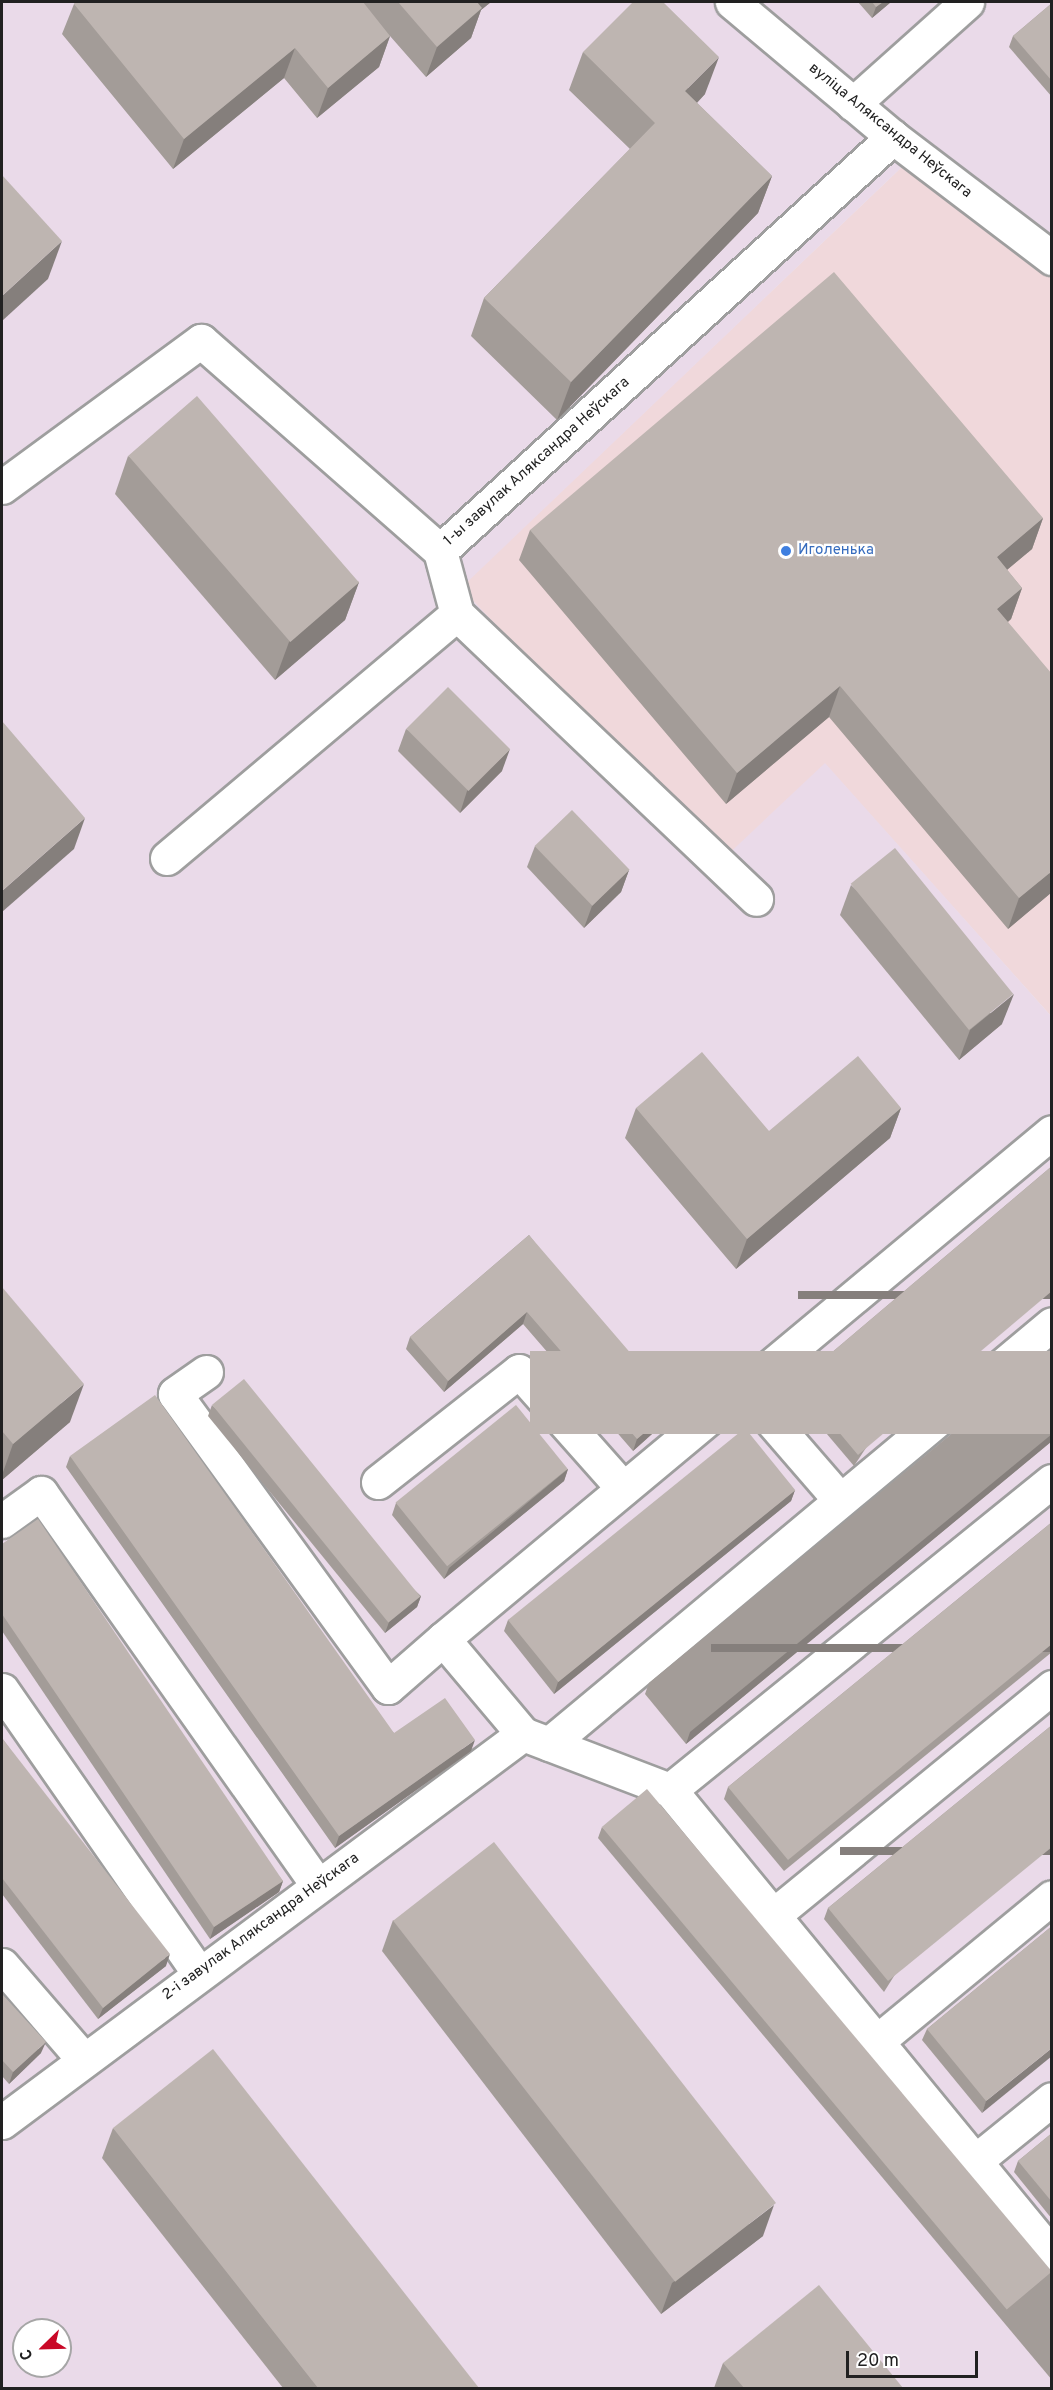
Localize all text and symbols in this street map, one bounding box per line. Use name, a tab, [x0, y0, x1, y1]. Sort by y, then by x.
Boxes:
street label: вуліца Аляксандра Неўскага	[805, 59, 975, 203]
street label: 1-ы завулак Аляксандра Неўскага	[440, 374, 634, 550]
place label: Иголенька	[798, 542, 874, 560]
marker: Иголенька	[779, 544, 793, 558]
street label: 2-і завулак Аляксандра Неўскага	[159, 1849, 363, 2005]
north arrow	[12, 2318, 72, 2378]
scale bar	[849, 2339, 981, 2377]
text: С	[16, 2346, 38, 2363]
text: 20 m	[857, 2350, 899, 2373]

